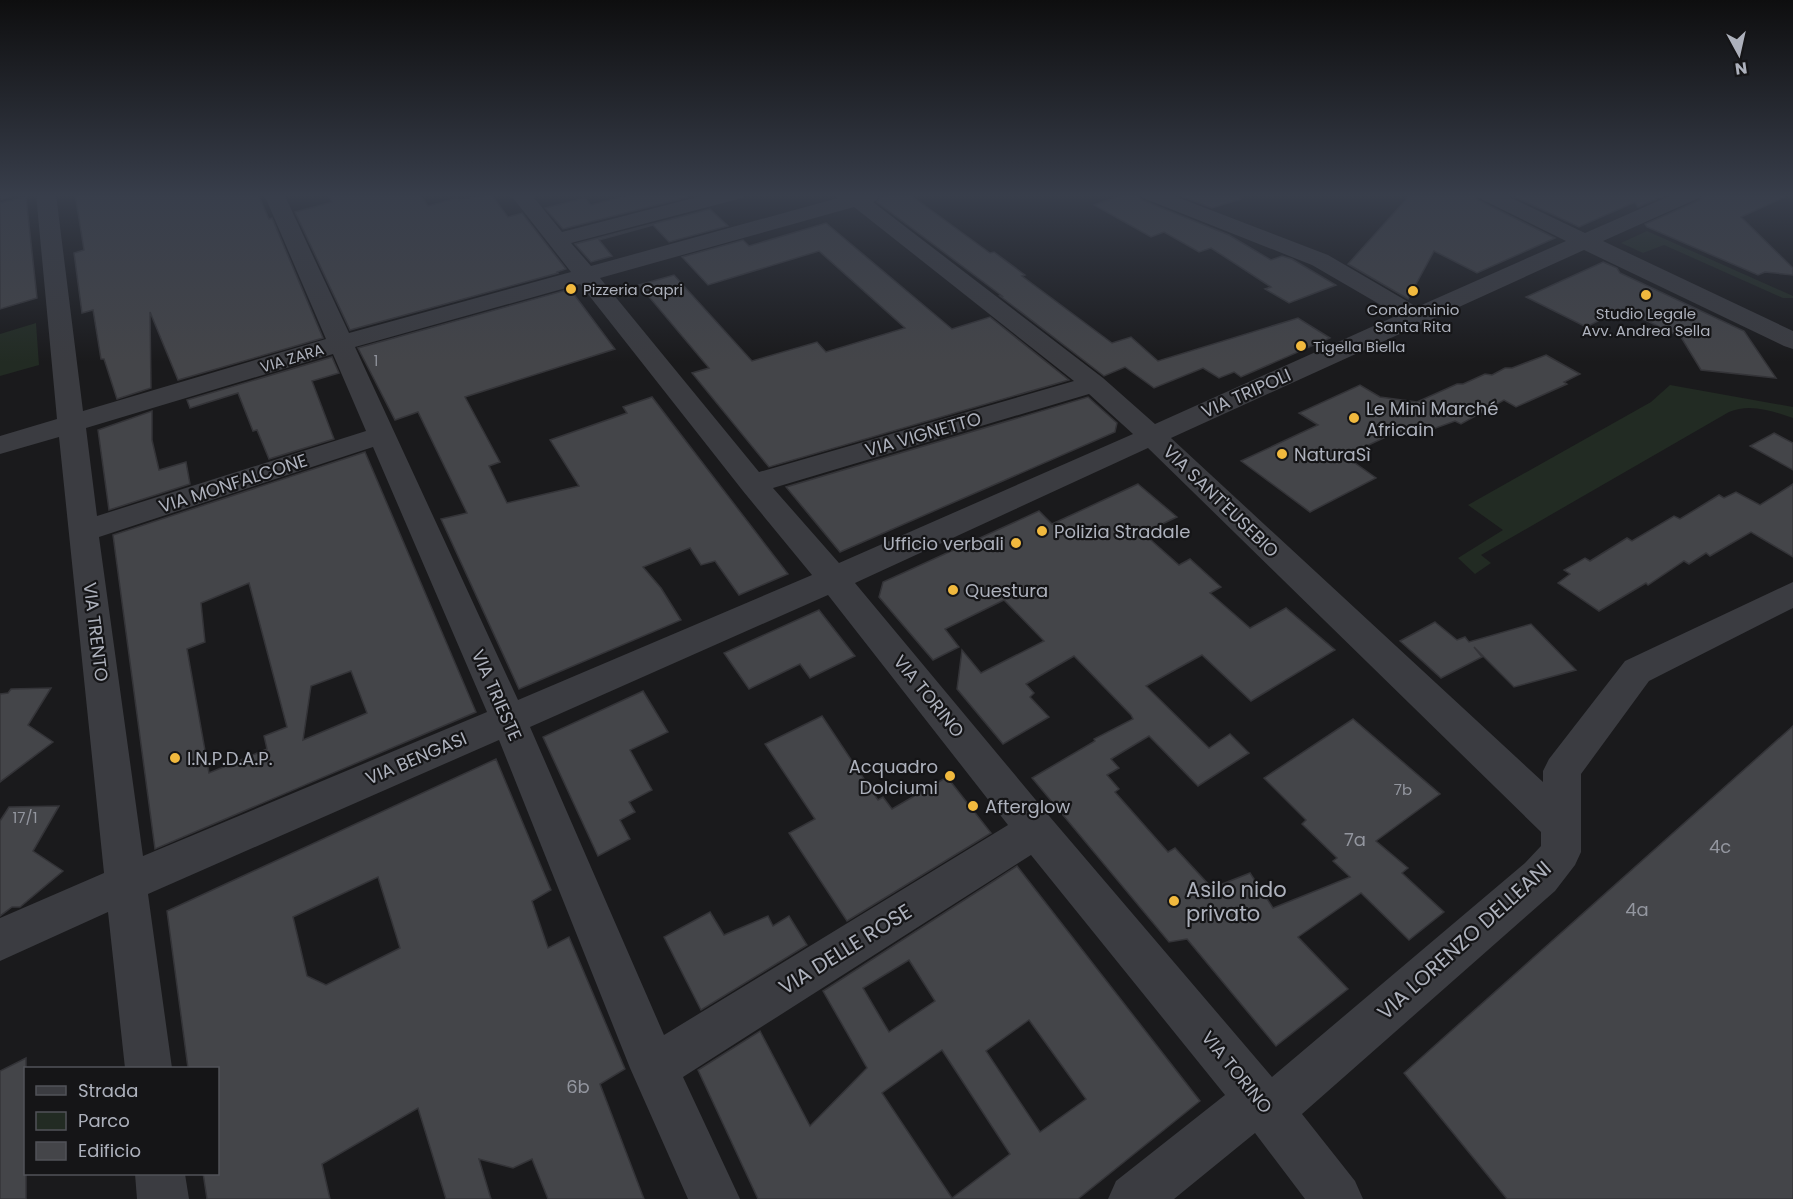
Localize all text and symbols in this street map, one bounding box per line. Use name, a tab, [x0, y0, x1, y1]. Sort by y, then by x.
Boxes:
north arrow	[1709, 24, 1769, 84]
text: N	[1733, 56, 1749, 81]
place label: Pizzeria Capri	[583, 279, 683, 300]
marker: Pizzeria Capri	[564, 282, 578, 296]
marker: Condominio Santa Rita	[1406, 284, 1420, 298]
marker: Studio Legale Avv. Andrea Sella	[1639, 288, 1653, 302]
place label: Condominio Santa Rita	[1367, 299, 1459, 337]
place label: Studio Legale Avv. Andrea Sella	[1582, 303, 1710, 341]
place label: Tigella Biella	[1313, 336, 1405, 357]
street label: VIA ZARA	[258, 338, 326, 378]
marker: Tigella Biella	[1294, 339, 1308, 353]
house number: 1	[374, 351, 378, 371]
street label: VIA TRIPOLI	[1197, 362, 1295, 424]
place label: Le Mini Marché Africain	[1366, 396, 1498, 442]
street label: VIA VIGNETTO	[862, 405, 984, 463]
marker: Le Mini Marché Africain	[1347, 411, 1361, 425]
street label: VIA SANT'EUSEBIO	[1158, 439, 1284, 563]
place label: NaturaSì	[1294, 442, 1371, 467]
street label: VIA MONFALCONE	[156, 447, 310, 519]
marker: NaturaSì	[1275, 447, 1289, 461]
place label: Polizia Stradale	[1054, 519, 1190, 544]
marker: Polizia Stradale	[1035, 524, 1049, 538]
place label: Ufficio verbali	[883, 531, 1004, 556]
marker: Ufficio verbali	[1009, 536, 1023, 550]
place label: Questura	[965, 578, 1048, 603]
street label: VIA TRENTO	[77, 581, 115, 683]
marker: Questura	[946, 583, 960, 597]
street label: VIA TRIESTE	[466, 645, 528, 745]
street label: VIA TORINO	[888, 649, 970, 743]
street label: VIA BENGASI	[362, 725, 470, 791]
place label: I.N.P.D.A.P.	[187, 746, 272, 771]
marker: I.N.P.D.A.P.	[168, 751, 182, 765]
place label: Acquadro Dolciumi	[849, 754, 938, 800]
marker: Acquadro Dolciumi	[943, 769, 957, 783]
house number: 7b	[1394, 779, 1412, 800]
place label: Afterglow	[985, 794, 1071, 819]
marker: Afterglow	[966, 799, 980, 813]
house number: 17/1	[13, 807, 37, 828]
house number: 7a	[1344, 827, 1366, 852]
house number: 4c	[1709, 834, 1731, 859]
street label: VIA LORENZO DELLEANI	[1371, 854, 1557, 1026]
place label: Asilo nido privato	[1186, 875, 1287, 928]
marker: Asilo nido privato	[1167, 894, 1181, 908]
street label: VIA DELLE ROSE	[773, 897, 917, 1001]
house number: 4a	[1625, 897, 1649, 922]
street label: VIA TORINO	[1196, 1025, 1278, 1119]
legend	[24, 1067, 219, 1175]
house number: 6b	[566, 1074, 590, 1099]
text: Strada	[78, 1078, 138, 1103]
text: Parco	[78, 1108, 130, 1133]
text: Edificio	[78, 1138, 141, 1163]

